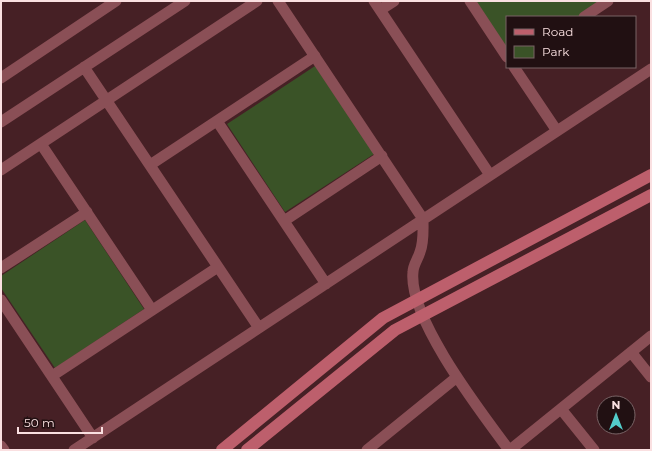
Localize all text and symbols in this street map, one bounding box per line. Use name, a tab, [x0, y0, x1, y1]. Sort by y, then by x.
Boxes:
legend	[506, 16, 636, 68]
text: Road	[542, 24, 573, 39]
text: Park	[542, 44, 570, 59]
north arrow	[596, 395, 636, 435]
text: N	[612, 398, 620, 412]
scale bar	[18, 409, 102, 435]
text: 50 m	[24, 415, 55, 430]

